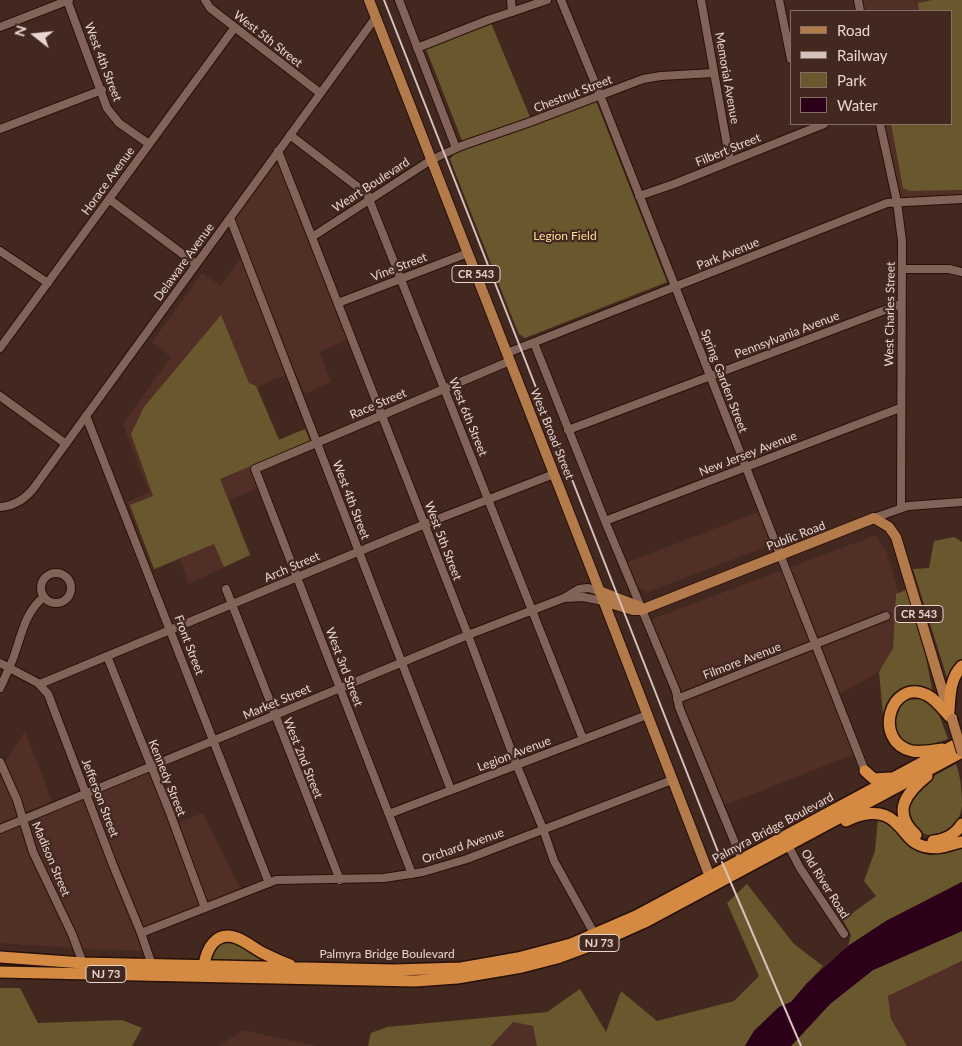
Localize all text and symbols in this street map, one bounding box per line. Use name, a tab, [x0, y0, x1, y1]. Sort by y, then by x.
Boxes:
street label: West 5th Street	[231, 8, 305, 70]
north arrow	[10, 10, 60, 60]
legend	[790, 10, 952, 125]
street label: West 4th Street	[81, 21, 125, 103]
text: Road	[837, 21, 870, 39]
text: N	[10, 23, 30, 38]
street label: Memorial Avenue	[712, 31, 742, 125]
text: Railway	[837, 46, 888, 64]
text: Park	[837, 71, 866, 89]
street label: Chestnut Street	[532, 72, 614, 116]
text: Water	[837, 96, 878, 114]
street label: Filbert Street	[693, 130, 763, 170]
street label: Horace Avenue	[78, 144, 138, 218]
street label: Weart Boulevard	[330, 155, 412, 215]
street label: Delaware Avenue	[151, 220, 217, 304]
park label: Legion Field	[533, 229, 597, 243]
street label: Park Avenue	[695, 235, 761, 273]
street label: Vine Street	[369, 250, 429, 284]
street label: West Charles Street	[882, 262, 898, 366]
road number: CR 543	[452, 266, 500, 282]
street label: Pennsylvania Avenue	[733, 308, 841, 362]
street label: Spring Garden Street	[698, 327, 750, 435]
street label: West 6th Street	[446, 376, 490, 458]
street label: Race Street	[348, 386, 408, 422]
street label: West Broad Street	[527, 387, 577, 481]
street label: New Jersey Avenue	[697, 429, 799, 479]
street label: West 4th Street	[329, 459, 373, 541]
street label: West 5th Street	[421, 500, 465, 582]
street label: Public Road	[765, 518, 827, 554]
street label: Arch Street	[262, 549, 322, 585]
road number: CR 543	[895, 606, 943, 622]
street label: Front Street	[171, 613, 207, 677]
street label: West 3rd Street	[322, 626, 366, 708]
street label: Filmore Avenue	[701, 640, 783, 682]
street label: Market Street	[241, 681, 313, 723]
street label: West 2nd Street	[280, 716, 326, 800]
street label: Legion Avenue	[475, 733, 553, 775]
street label: Kennedy Street	[145, 738, 189, 818]
street label: Jefferson Street	[78, 757, 122, 839]
street label: Palmyra Bridge Boulevard	[710, 790, 836, 866]
street label: Madison Street	[29, 819, 73, 899]
street label: Orchard Avenue	[420, 825, 506, 867]
street label: Old River Road	[798, 847, 852, 921]
road number: NJ 73	[579, 934, 619, 951]
street label: Palmyra Bridge Boulevard	[319, 947, 455, 961]
road number: NJ 73	[86, 966, 126, 982]

